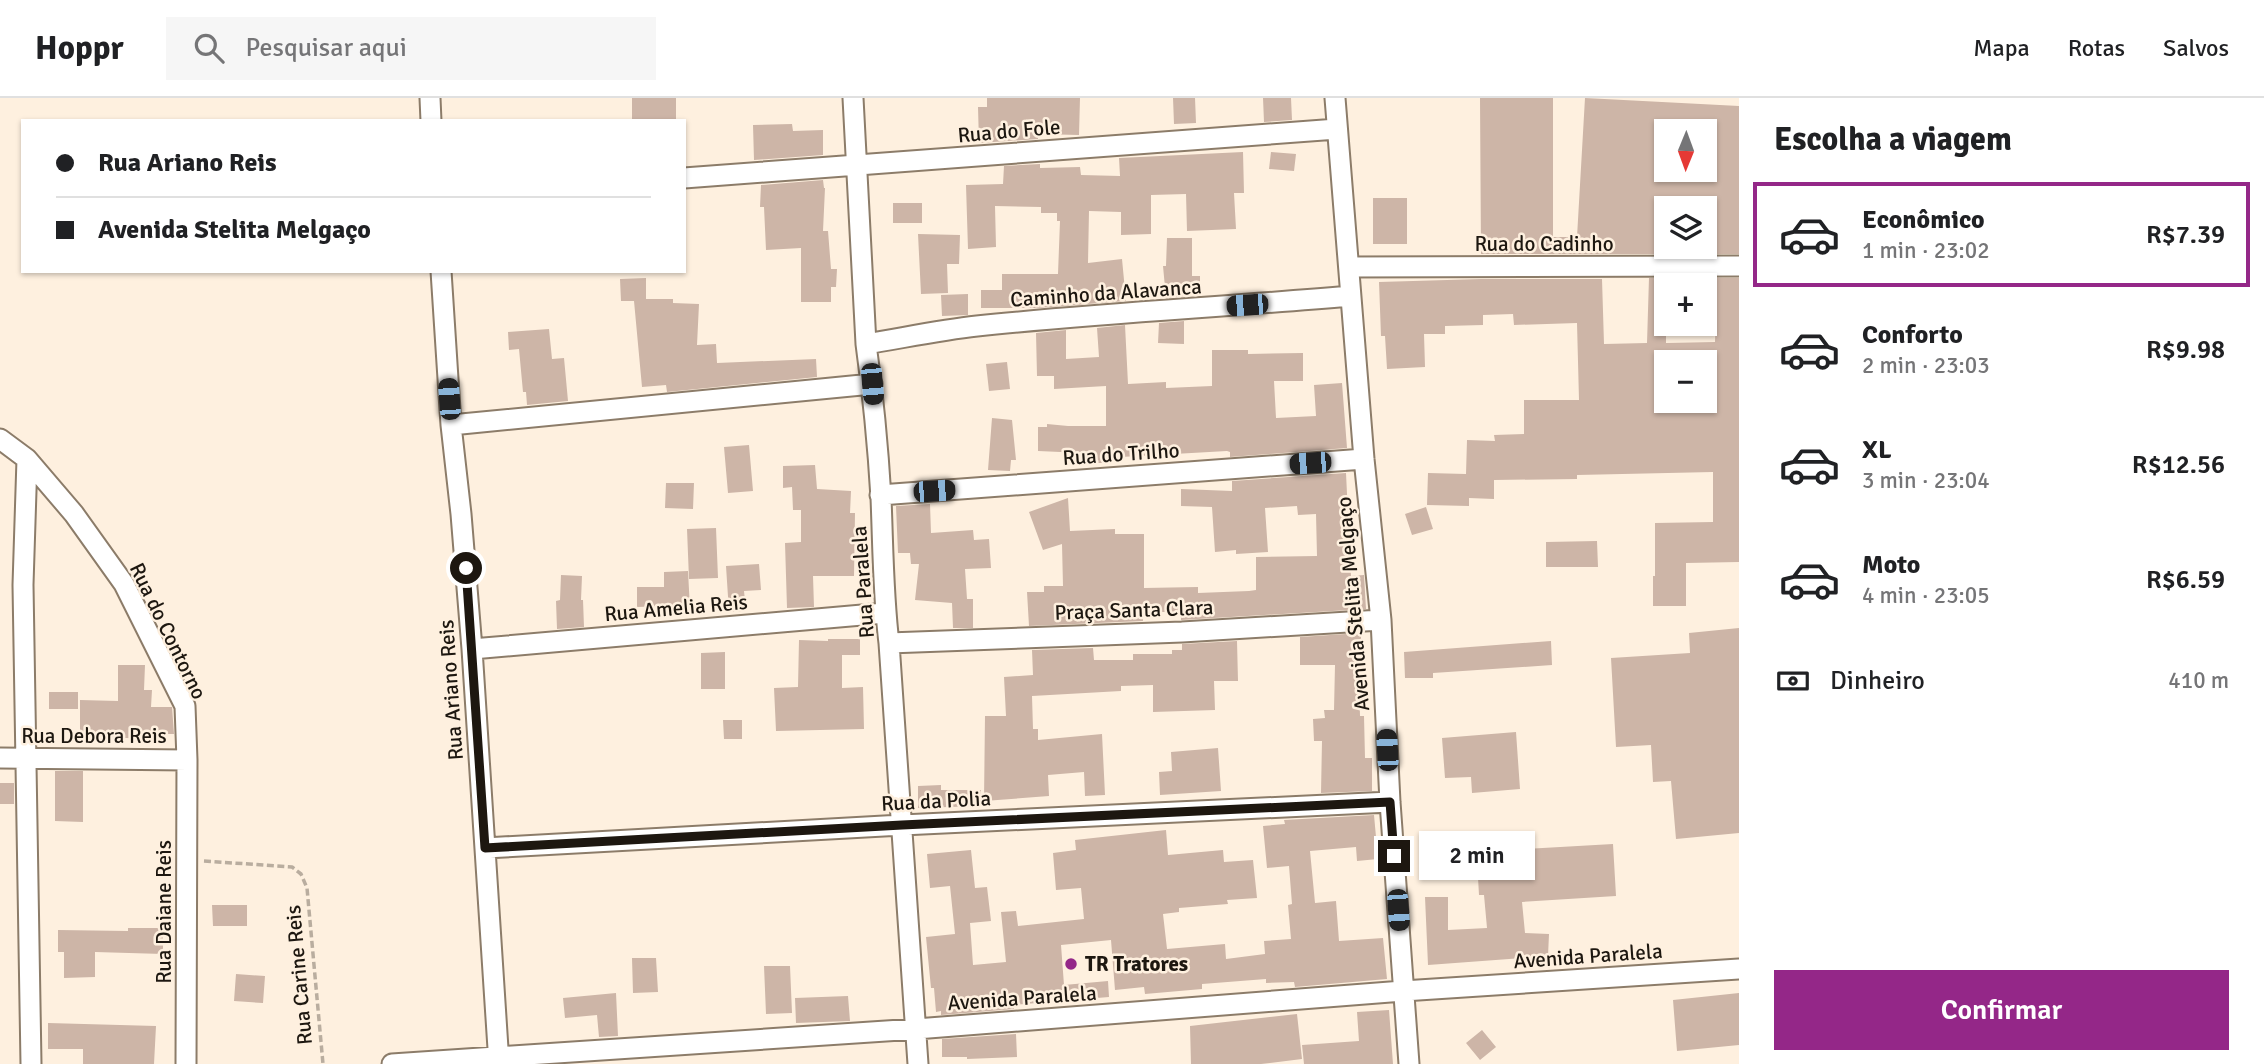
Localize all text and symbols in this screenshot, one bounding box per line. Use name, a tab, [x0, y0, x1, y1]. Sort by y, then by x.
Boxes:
search box	[166, 17, 656, 80]
text: Hoppr	[35, 28, 124, 69]
icon: search	[190, 29, 228, 67]
text: Pesquisar aqui	[246, 32, 407, 64]
text: Mapa	[1973, 33, 2030, 63]
text: Rotas	[2068, 33, 2125, 63]
text: Salvos	[2163, 33, 2229, 63]
street label: Rua do Fole	[956, 114, 1062, 148]
north arrow	[1654, 119, 1717, 182]
map controls	[1654, 119, 1717, 413]
text: Escolha a viagem	[1774, 120, 2012, 159]
text: Rua Ariano Reis	[98, 147, 277, 179]
button: layers	[1654, 196, 1717, 259]
icon: car	[1778, 203, 1841, 266]
text: Econômico	[1862, 204, 1985, 236]
text: Avenida Stelita Melgaço	[98, 214, 371, 246]
text: R$7.39	[2146, 219, 2225, 251]
street label: Rua do Cadinho	[1474, 231, 1614, 257]
text: 1 min · 23:02	[1862, 236, 1990, 265]
street label: Caminho da Alavanca	[1009, 273, 1203, 313]
button: +	[1654, 273, 1717, 336]
car	[1226, 293, 1269, 317]
icon: car	[1778, 318, 1841, 381]
text: Conforto	[1862, 319, 1963, 351]
text: R$9.98	[2146, 334, 2225, 366]
button: −	[1654, 350, 1717, 413]
text: 2 min · 23:03	[1862, 351, 1990, 380]
car	[860, 362, 885, 406]
car	[438, 377, 461, 421]
icon: car	[1778, 433, 1841, 496]
text: XL	[1862, 434, 1892, 466]
street label: Rua do Trilho	[1062, 437, 1180, 471]
text: R$12.56	[2132, 449, 2225, 481]
car	[1289, 451, 1332, 475]
text: 3 min · 23:04	[1862, 466, 1990, 495]
car	[913, 479, 956, 503]
street label: Avenida Stelita Melgaço	[1331, 496, 1375, 712]
street label: Rua Paralela	[846, 525, 880, 639]
icon: car	[1778, 548, 1841, 611]
text: Moto	[1862, 549, 1920, 581]
route start	[450, 552, 482, 584]
street label: Rua do Contorno	[124, 558, 212, 704]
text: R$6.59	[2146, 564, 2225, 596]
text: 4 min · 23:05	[1862, 581, 1990, 610]
street label: Rua Amelia Reis	[603, 589, 749, 627]
street label: Praça Santa Clara	[1054, 594, 1214, 626]
street label: Rua Ariano Reis	[433, 619, 469, 761]
icon: cash	[1774, 662, 1812, 700]
text: Dinheiro	[1830, 665, 1925, 697]
text: 410 m	[2168, 666, 2229, 695]
street label: Rua Debora Reis	[21, 723, 167, 749]
car	[1376, 728, 1399, 772]
street label: Rua da Polia	[880, 785, 992, 817]
callout: 2 min	[1418, 832, 1534, 880]
street label: Rua Daiane Reis	[151, 840, 177, 984]
route end	[1378, 840, 1410, 872]
text: 2 min	[1449, 841, 1505, 870]
car	[1387, 888, 1410, 932]
street label: Rua Carine Reis	[280, 904, 318, 1046]
street label: Avenida Paralela	[1513, 938, 1663, 974]
place label: TR Tratores	[1085, 951, 1188, 977]
marker: TR Tratores	[1063, 956, 1079, 972]
button: Confirmar	[1774, 970, 2229, 1050]
street label: Avenida Paralela	[947, 980, 1097, 1016]

